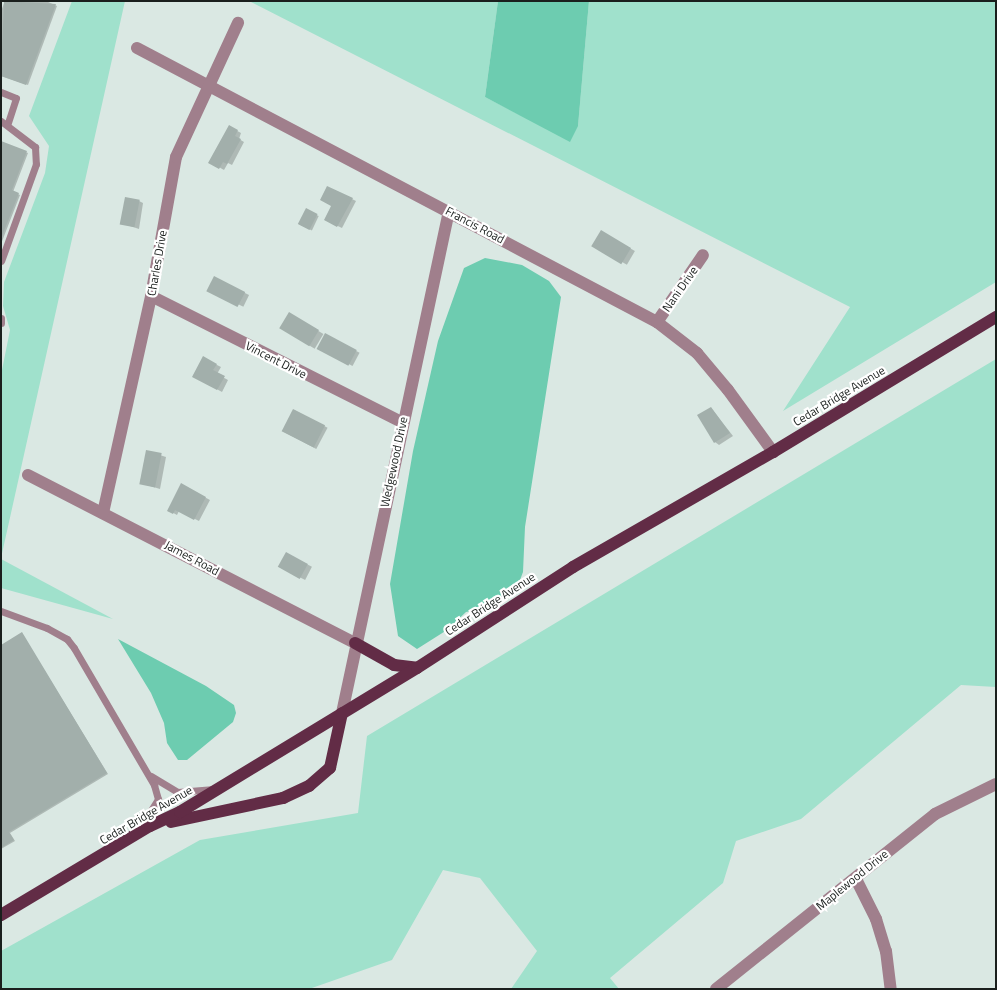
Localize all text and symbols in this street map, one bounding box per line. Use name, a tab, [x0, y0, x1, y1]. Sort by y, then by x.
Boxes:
street label: Francis Road	[443, 203, 507, 247]
street label: Charles Drive	[144, 229, 170, 297]
street label: Nani Drive	[659, 264, 701, 314]
street label: Vincent Drive	[243, 338, 309, 382]
street label: Cedar Bridge Avenue	[790, 363, 888, 429]
street label: Wedgewood Drive	[377, 416, 411, 508]
street label: James Road	[162, 538, 222, 578]
street label: Cedar Bridge Avenue	[442, 569, 538, 639]
street label: Cedar Bridge Avenue	[97, 783, 195, 847]
street label: Maplewood Drive	[813, 847, 891, 913]

